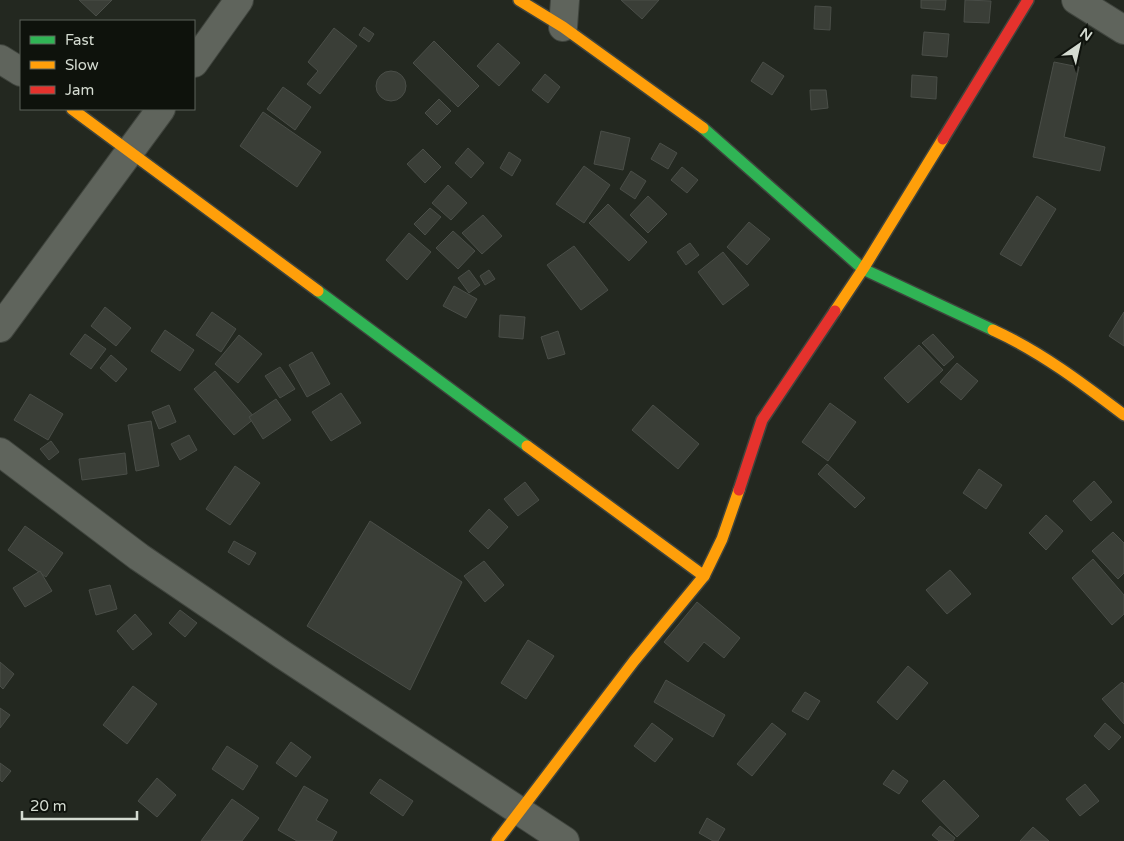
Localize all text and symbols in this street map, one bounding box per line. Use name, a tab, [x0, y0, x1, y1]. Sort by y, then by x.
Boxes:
legend	[20, 20, 195, 110]
north arrow	[1054, 20, 1104, 70]
text: N	[1077, 24, 1095, 45]
text: Fast	[65, 31, 95, 49]
text: Slow	[65, 56, 99, 74]
text: Jam	[65, 81, 94, 99]
scale bar	[22, 788, 138, 820]
text: 20 m	[30, 797, 67, 815]

